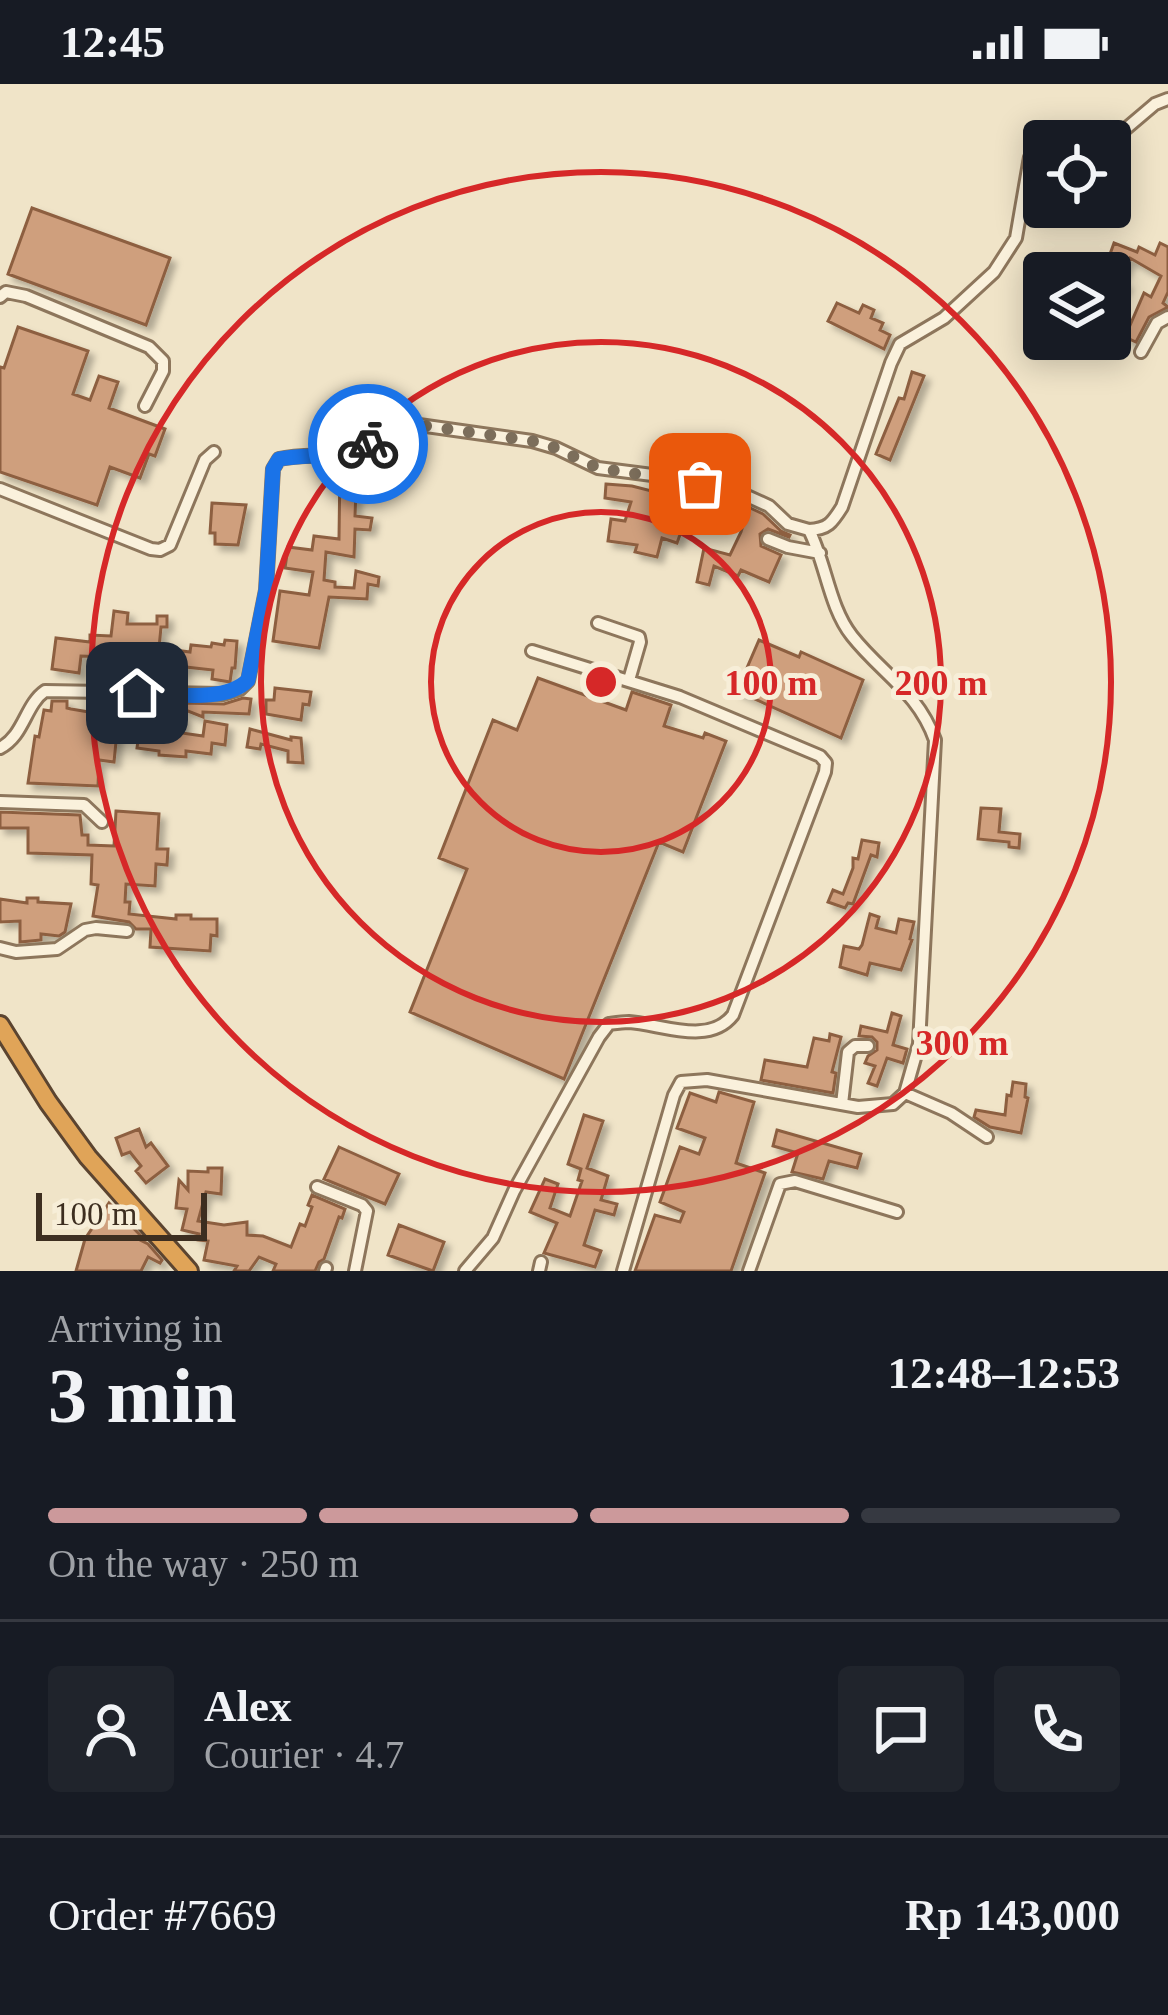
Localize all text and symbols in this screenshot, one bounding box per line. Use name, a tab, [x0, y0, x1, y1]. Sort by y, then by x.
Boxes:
text: 12:45	[60, 17, 165, 67]
map controls	[1023, 120, 1131, 360]
button: locate	[1023, 120, 1131, 228]
button: layers	[1023, 252, 1131, 360]
courier	[308, 384, 428, 504]
icon: bike	[335, 411, 401, 477]
pin	[649, 433, 751, 535]
icon: bag	[667, 451, 733, 517]
pin	[86, 642, 188, 744]
icon: home	[104, 660, 170, 726]
centre of rings	[580, 661, 622, 703]
text: 100 m	[725, 663, 818, 703]
text: 200 m	[895, 663, 988, 703]
text: 300 m	[916, 1023, 1009, 1063]
scale bar	[36, 1187, 207, 1240]
text: 100 m	[54, 1196, 137, 1232]
text: Arriving in	[48, 1307, 222, 1350]
text: 12:48–12:53	[888, 1348, 1120, 1398]
text: 3 min	[48, 1352, 237, 1439]
text: On the way · 250 m	[48, 1542, 359, 1585]
button: person	[48, 1666, 174, 1792]
button: chat	[838, 1666, 964, 1792]
button: phone	[994, 1666, 1120, 1792]
text: Alex	[204, 1681, 291, 1731]
text: Courier · 4.7	[204, 1733, 404, 1776]
text: Order #7669	[48, 1890, 277, 1940]
text: Rp 143,000	[905, 1890, 1120, 1940]

